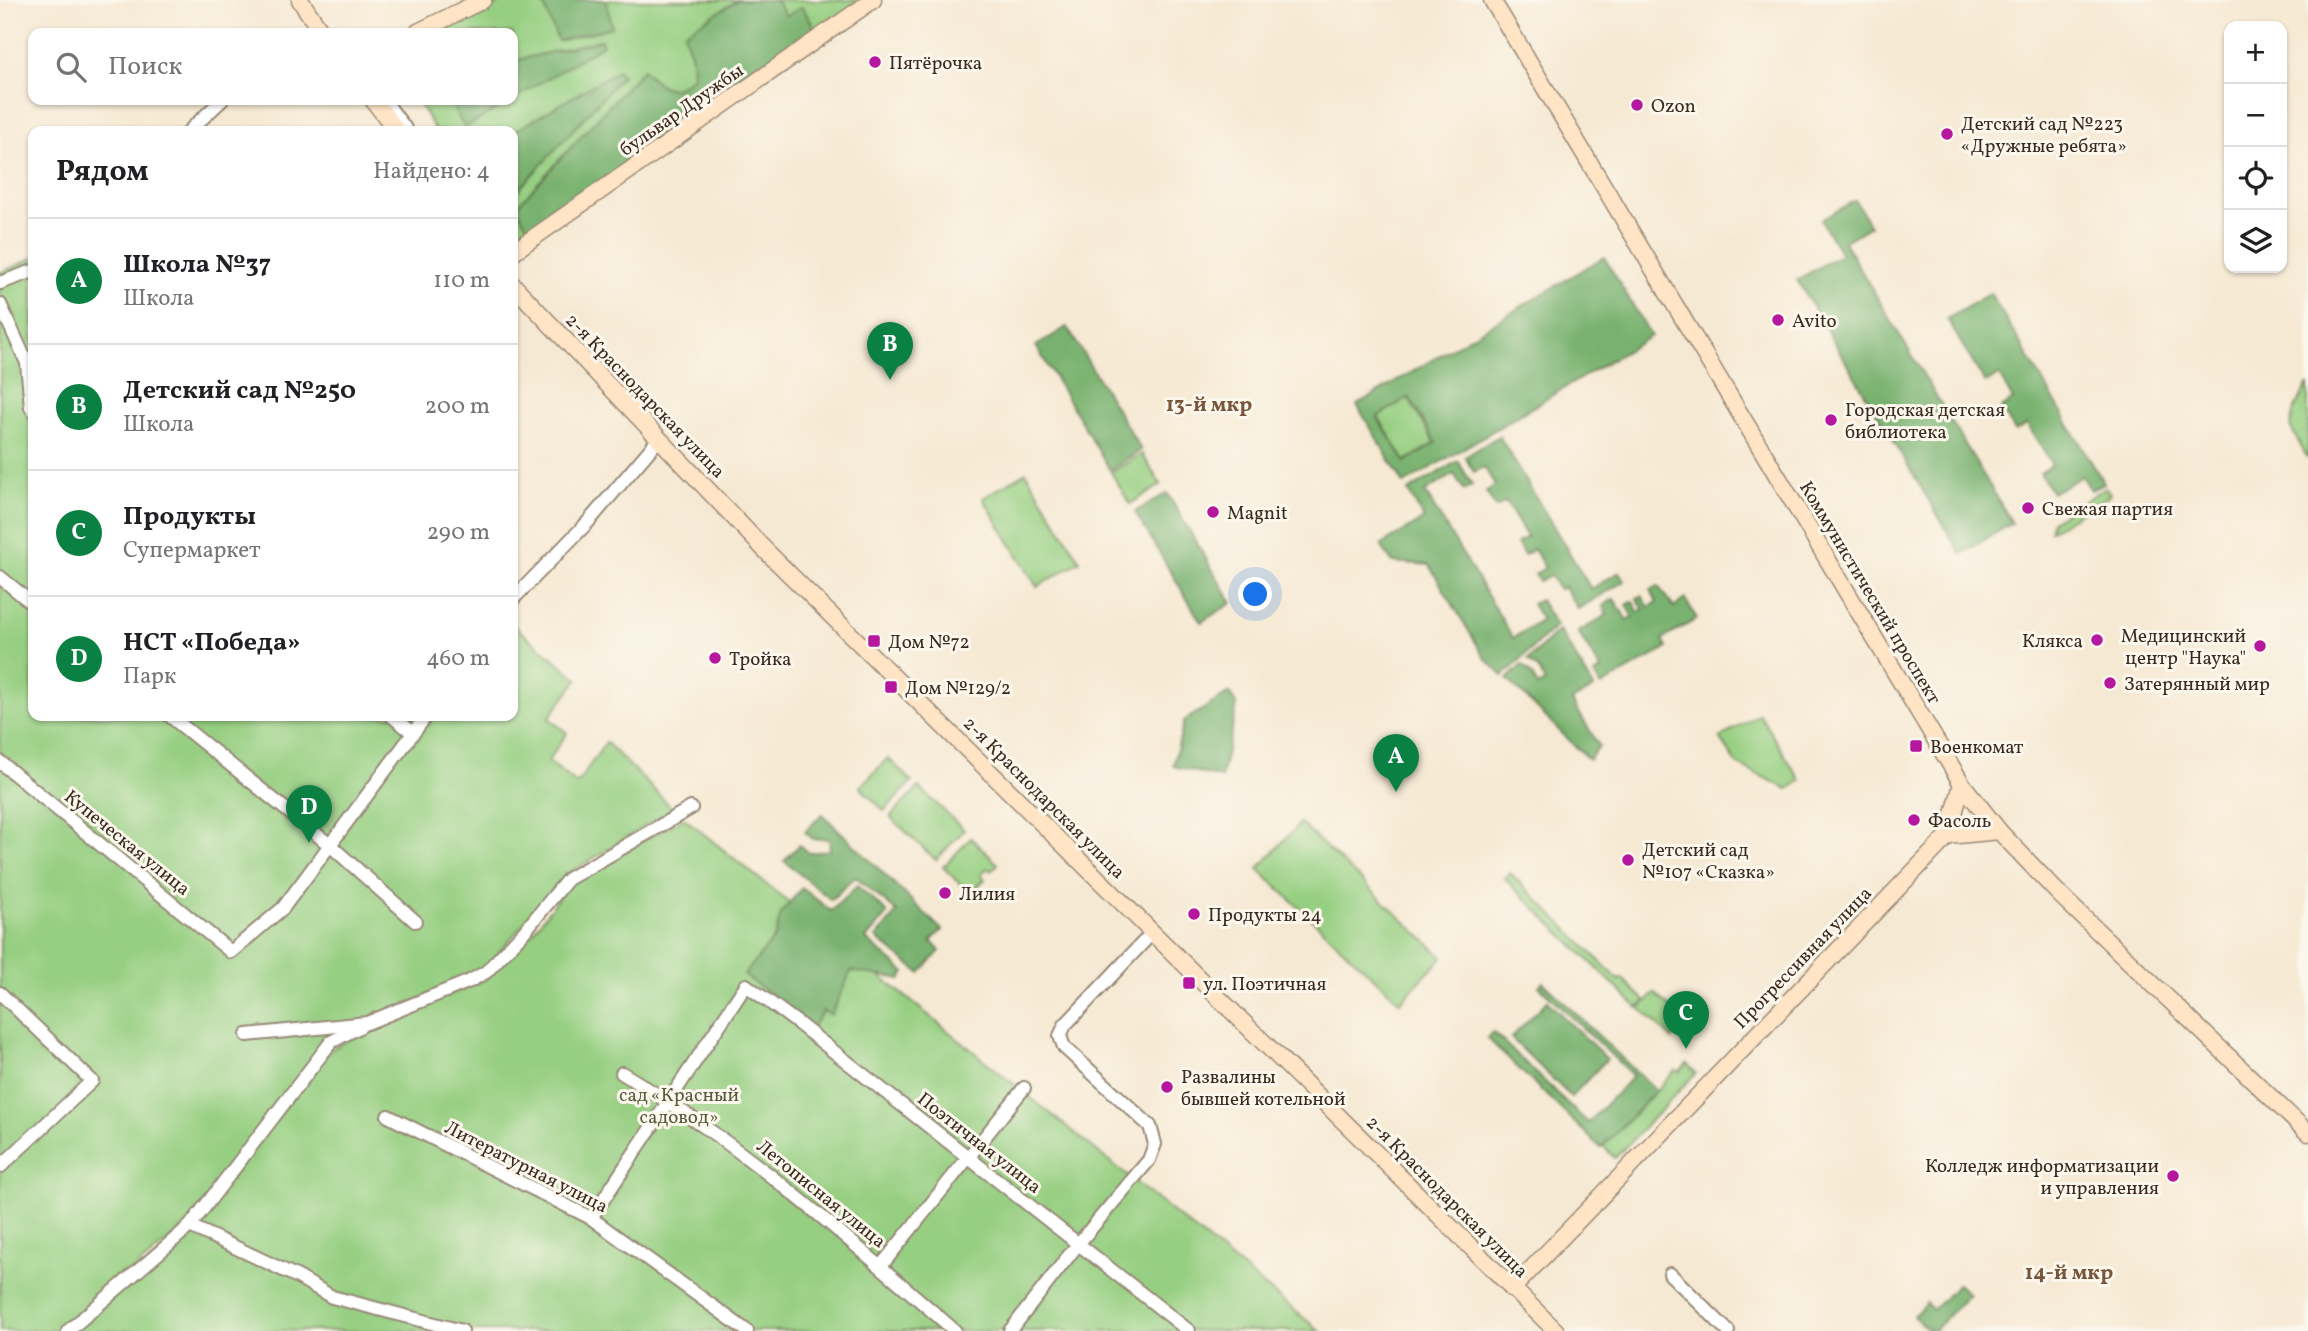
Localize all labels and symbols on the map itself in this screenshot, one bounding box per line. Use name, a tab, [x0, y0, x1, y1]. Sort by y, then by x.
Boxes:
place label: Пятёрочка	[889, 51, 982, 77]
marker: Пятёрочка	[867, 54, 883, 70]
street label: бульвар Дружбы	[615, 58, 749, 163]
place label: Ozon	[1651, 94, 1696, 120]
marker: Ozon	[1629, 97, 1645, 113]
place label: Детский сад №223 «Дружные ребята»	[1961, 112, 2127, 160]
marker: Детский сад №223 «Дружные ребята»	[1939, 126, 1955, 142]
street label: 2-я Краснодарская улица	[559, 308, 730, 485]
place label: Avito	[1792, 309, 1837, 335]
marker: Avito	[1770, 312, 1786, 328]
pin: B	[867, 322, 913, 380]
district label: 13-й мкр	[1166, 391, 1252, 420]
place label: Городская детская библиотека	[1845, 398, 2005, 446]
marker: Городская детская библиотека	[1823, 412, 1839, 428]
street label: Коммунистический проспект	[1792, 477, 1946, 710]
place label: Свежая партия	[2042, 497, 2173, 523]
marker: Свежая партия	[2020, 500, 2036, 516]
place label: Magnit	[1227, 501, 1288, 527]
marker: Magnit	[1205, 504, 1221, 520]
your location	[1238, 577, 1272, 611]
place label: Медицинский центр "Наука"	[2121, 624, 2246, 672]
place label: Клякса	[2022, 629, 2083, 655]
place label: Дом №72	[888, 630, 970, 656]
marker: Клякса	[2089, 632, 2105, 648]
marker: Дом №72	[866, 633, 882, 649]
marker: Медицинский центр "Наука"	[2252, 638, 2268, 654]
place label: Тройка	[729, 647, 792, 673]
marker: Тройка	[707, 650, 723, 666]
place label: Затерянный мир	[2124, 672, 2270, 698]
marker: Затерянный мир	[2102, 675, 2118, 691]
place label: Дом №129/2	[905, 676, 1011, 702]
marker: Дом №129/2	[883, 679, 899, 695]
street label: 2-я Краснодарская улица	[957, 711, 1131, 885]
pin: A	[1373, 734, 1419, 792]
place label: Военкомат	[1930, 735, 2024, 761]
marker: Военкомат	[1908, 738, 1924, 754]
street label: Купеческая улица	[58, 785, 195, 902]
pin: D	[286, 785, 332, 843]
place label: Фасоль	[1928, 809, 1991, 835]
marker: Фасоль	[1906, 812, 1922, 828]
place label: Детский сад №107 «Сказка»	[1642, 838, 1775, 886]
marker: Детский сад №107 «Сказка»	[1620, 852, 1636, 868]
place label: Лилия	[959, 882, 1015, 908]
street label: Прогрессивная улица	[1729, 882, 1878, 1035]
marker: Лилия	[937, 885, 953, 901]
place label: Продукты 24	[1208, 903, 1322, 929]
marker: Продукты 24	[1186, 906, 1202, 922]
place label: ул. Поэтичная	[1203, 972, 1326, 998]
marker: ул. Поэтичная	[1181, 975, 1197, 991]
pin: C	[1663, 991, 1709, 1049]
place label: Развалины бывшей котельной	[1181, 1065, 1345, 1113]
marker: Развалины бывшей котельной	[1159, 1079, 1175, 1095]
park label: сад «Красный садовод»	[619, 1083, 739, 1131]
street label: Поэтичная улица	[911, 1087, 1046, 1200]
street label: 2-я Краснодарская улица	[1360, 1110, 1534, 1284]
street label: Литературная улица	[440, 1115, 612, 1220]
street label: Летописная улица	[751, 1134, 891, 1255]
place label: Колледж информатизации и управления	[1925, 1154, 2159, 1202]
marker: Колледж информатизации и управления	[2165, 1168, 2181, 1184]
district label: 14-й мкр	[2025, 1259, 2113, 1288]

